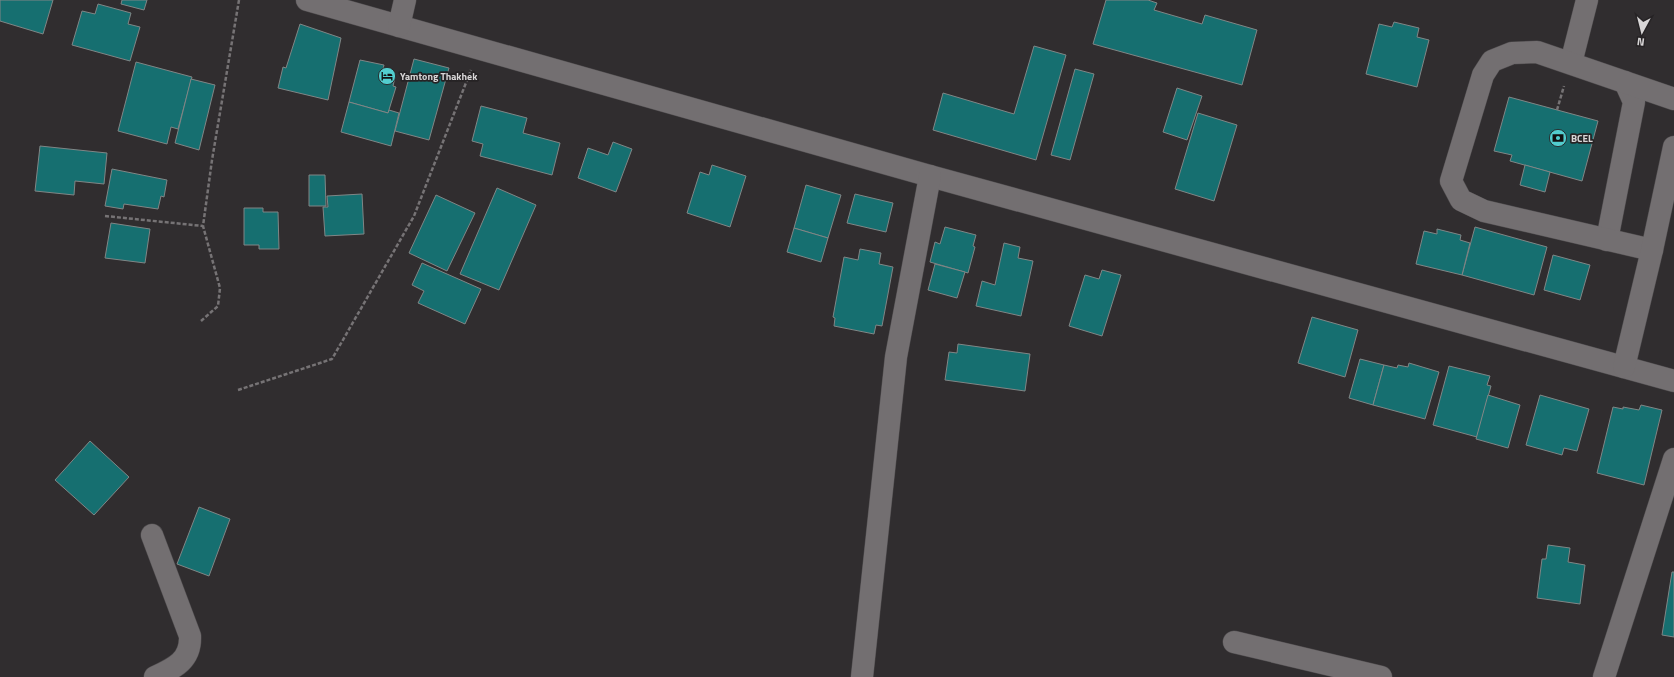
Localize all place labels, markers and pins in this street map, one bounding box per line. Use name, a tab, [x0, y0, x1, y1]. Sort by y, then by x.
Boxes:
hotel icon: Yamtong Thakhek	[377, 66, 397, 86]
place label: Yamtong Thakhek	[400, 69, 478, 84]
bank icon: BCEL	[1548, 128, 1568, 148]
place label: BCEL	[1571, 131, 1593, 146]

